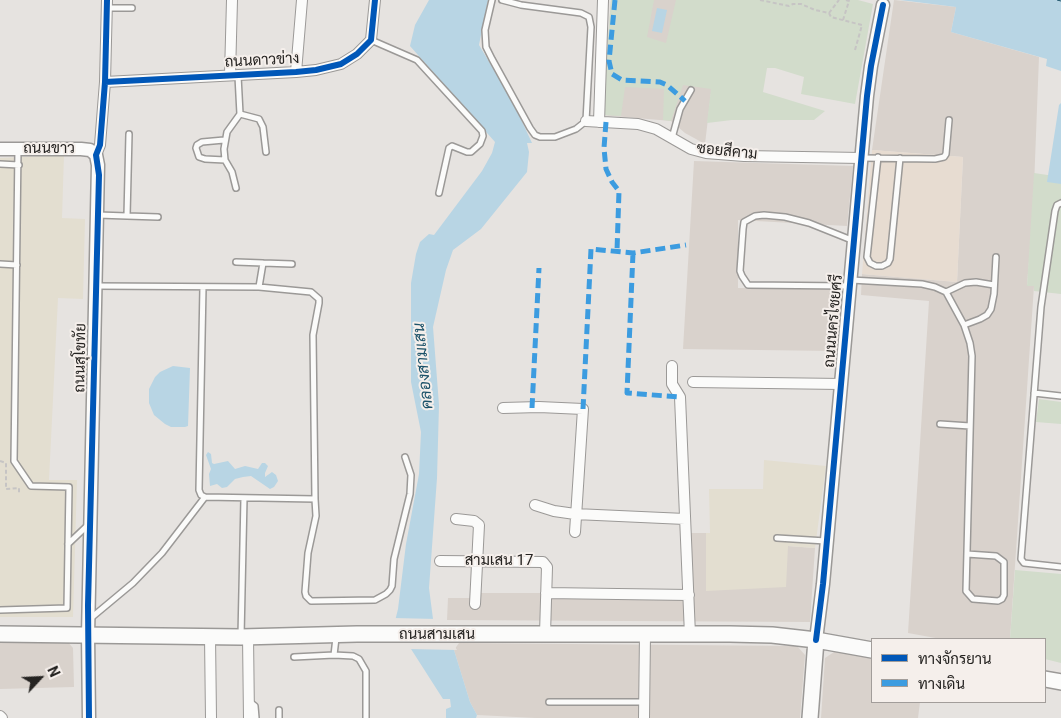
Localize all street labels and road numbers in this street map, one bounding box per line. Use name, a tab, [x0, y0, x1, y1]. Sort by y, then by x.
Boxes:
street label: ถนนดาวข่าง	[224, 50, 300, 72]
street label: ถนนขาว	[23, 140, 75, 158]
street label: ซอยสีคาม	[696, 140, 758, 164]
street label: ถนนนครไชยศรี	[821, 274, 847, 368]
street label: ถนนสุโขทัย	[71, 323, 91, 393]
street label: สามเสน 17	[465, 552, 533, 570]
street label: ถนนสามเสน	[399, 626, 475, 644]

